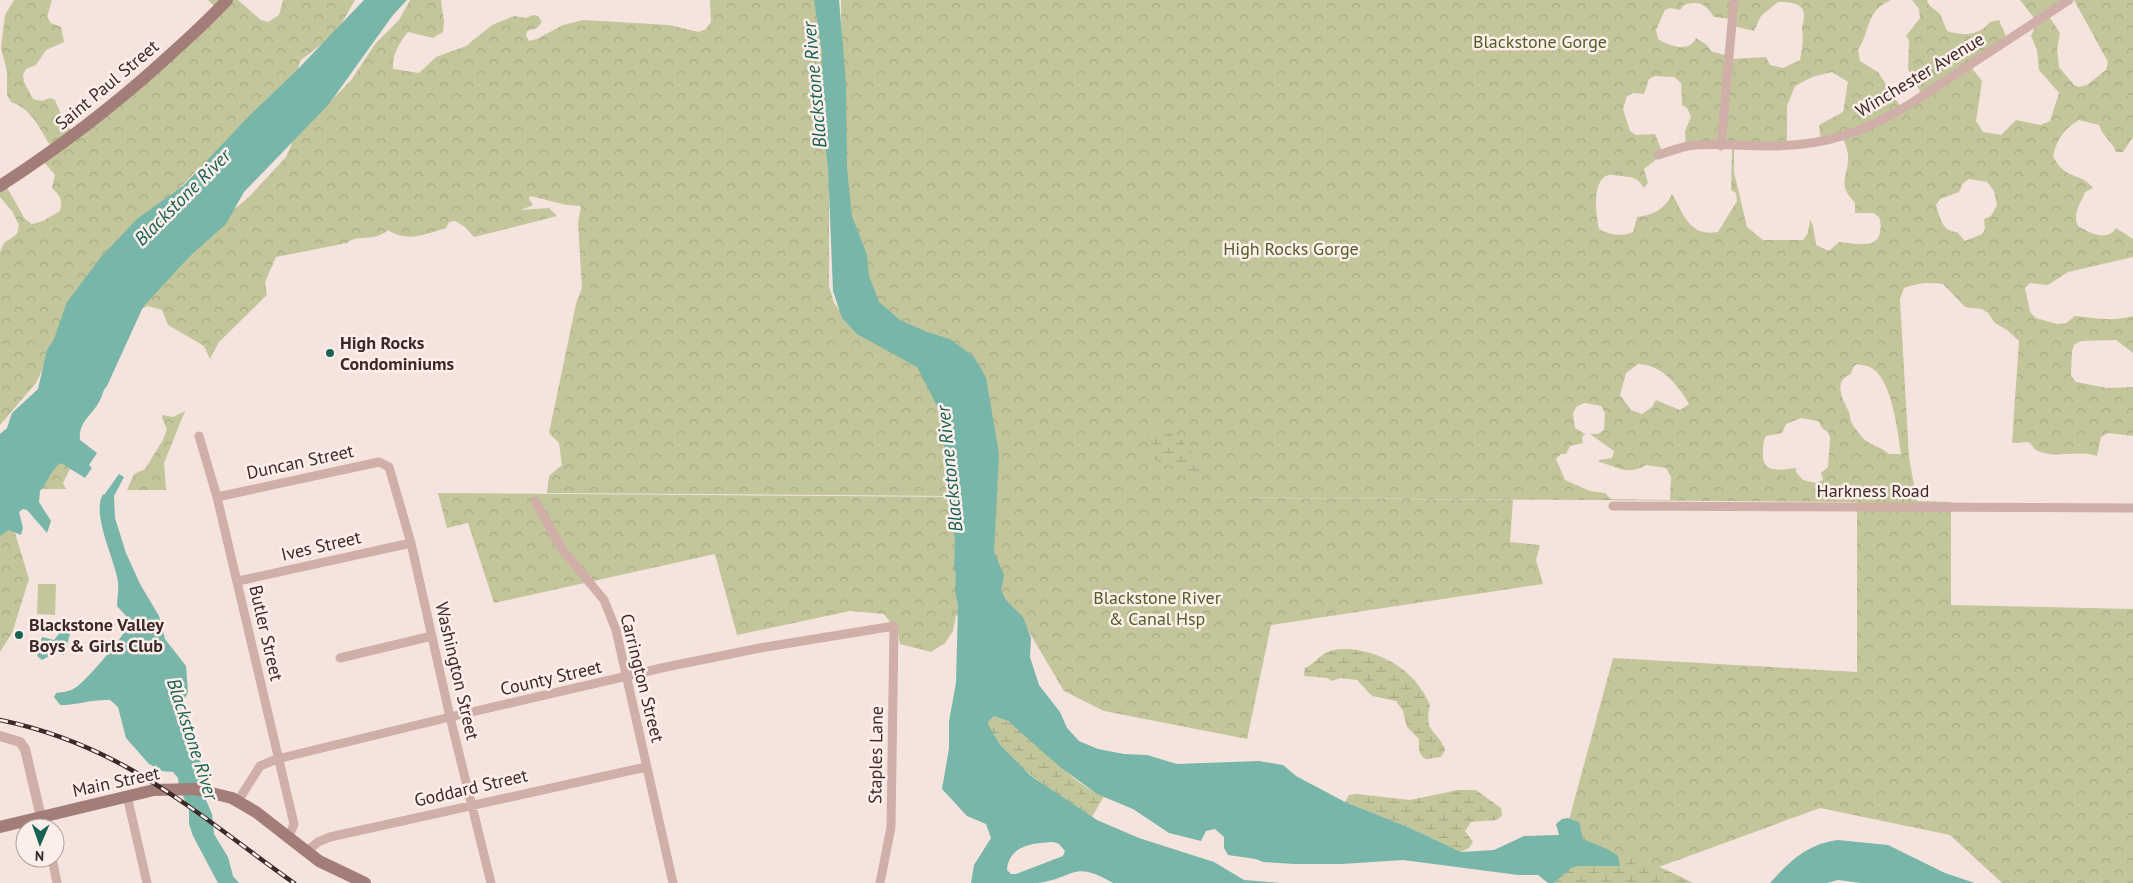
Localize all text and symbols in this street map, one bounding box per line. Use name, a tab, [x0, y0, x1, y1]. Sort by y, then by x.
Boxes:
water label: Blackstone River	[796, 19, 831, 149]
street label: Winchester Avenue	[1851, 27, 1988, 122]
park label: Blackstone Gorge	[1473, 30, 1607, 53]
street label: Saint Paul Street	[50, 35, 163, 135]
water label: Blackstone River	[129, 142, 237, 250]
park label: High Rocks Gorge	[1223, 237, 1359, 260]
place label: High Rocks Condominiums	[340, 331, 454, 375]
marker: High Rocks Condominiums	[324, 347, 336, 359]
water label: Blackstone River	[930, 403, 968, 533]
street label: Duncan Street	[244, 439, 356, 484]
street label: Harkness Road	[1817, 479, 1929, 502]
street label: Ives Street	[279, 525, 363, 566]
street label: Butler Street	[244, 583, 289, 683]
park label: Blackstone River & Canal Hsp	[1093, 586, 1221, 630]
street label: Washington Street	[430, 600, 485, 742]
street label: Carrington Street	[615, 611, 670, 745]
place label: Blackstone Valley Boys & Girls Club	[29, 613, 164, 657]
marker: Blackstone Valley Boys & Girls Club	[13, 629, 25, 641]
street label: County Street	[498, 655, 604, 700]
water label: Blackstone River	[162, 675, 225, 805]
street label: Staples Lane	[863, 706, 888, 804]
street label: Main Street	[70, 761, 162, 802]
street label: Goddard Street	[412, 763, 530, 812]
north arrow	[15, 818, 65, 868]
text: N	[35, 847, 44, 865]

